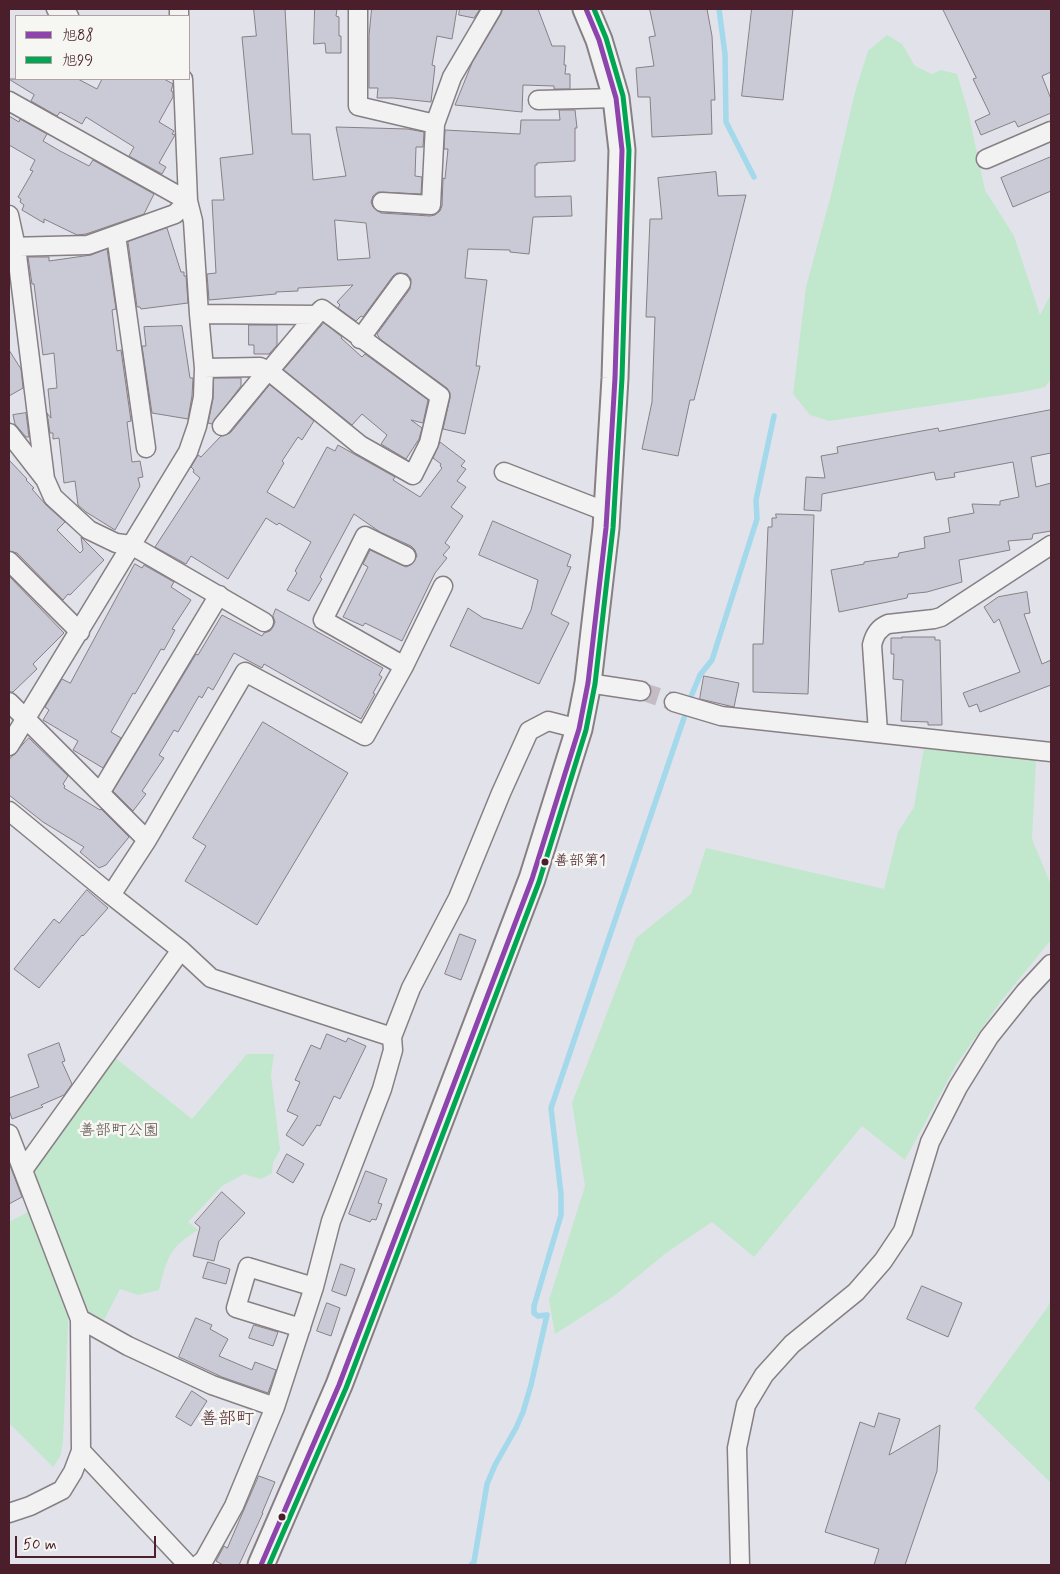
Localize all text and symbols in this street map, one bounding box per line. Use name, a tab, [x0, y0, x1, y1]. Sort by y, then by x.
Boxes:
legend	[15, 15, 190, 80]
text: 旭88	[62, 26, 94, 46]
text: 旭99	[62, 51, 93, 71]
place label: 善部第1	[554, 853, 606, 871]
marker: 善部第1	[540, 857, 550, 867]
park label: 善部町公園	[79, 1122, 159, 1142]
district label: 善部町	[200, 1409, 254, 1431]
unlabelled marker	[277, 1512, 287, 1522]
scale bar	[18, 1526, 159, 1558]
text: 50 m	[23, 1535, 57, 1555]

